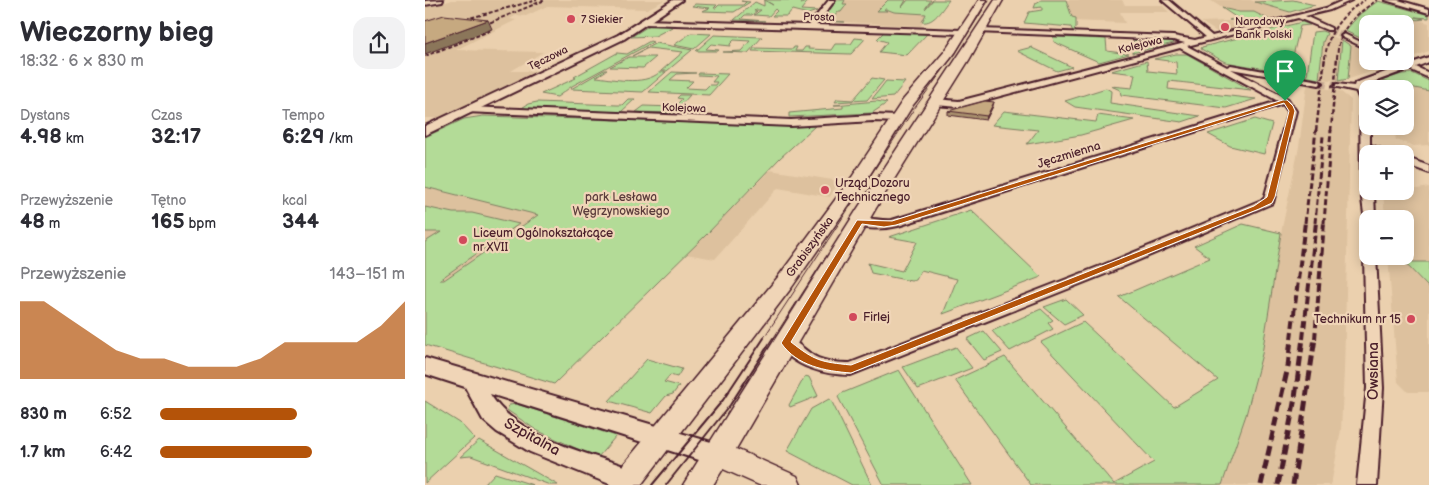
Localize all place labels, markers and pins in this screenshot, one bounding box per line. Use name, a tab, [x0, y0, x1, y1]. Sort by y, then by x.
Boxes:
marker: 7 Siekier	[565, 13, 577, 25]
place label: 7 Siekier	[581, 13, 624, 26]
place label: Narodowy Bank Polski	[1235, 15, 1292, 41]
marker: Narodowy Bank Polski	[1219, 21, 1231, 33]
pin	[1264, 50, 1306, 101]
place label: Urząd Dozoru Technicznego	[835, 176, 911, 205]
marker: Urząd Dozoru Technicznego	[819, 184, 831, 196]
place label: Liceum Ogólnokształcące nr XVII	[473, 226, 613, 255]
marker: Liceum Ogólnokształcące nr XVII	[457, 234, 469, 246]
place label: Firlej	[863, 310, 890, 325]
marker: Firlej	[847, 311, 859, 323]
place label: Technikum nr 15	[1314, 312, 1401, 327]
marker: Technikum nr 15	[1405, 313, 1417, 325]

